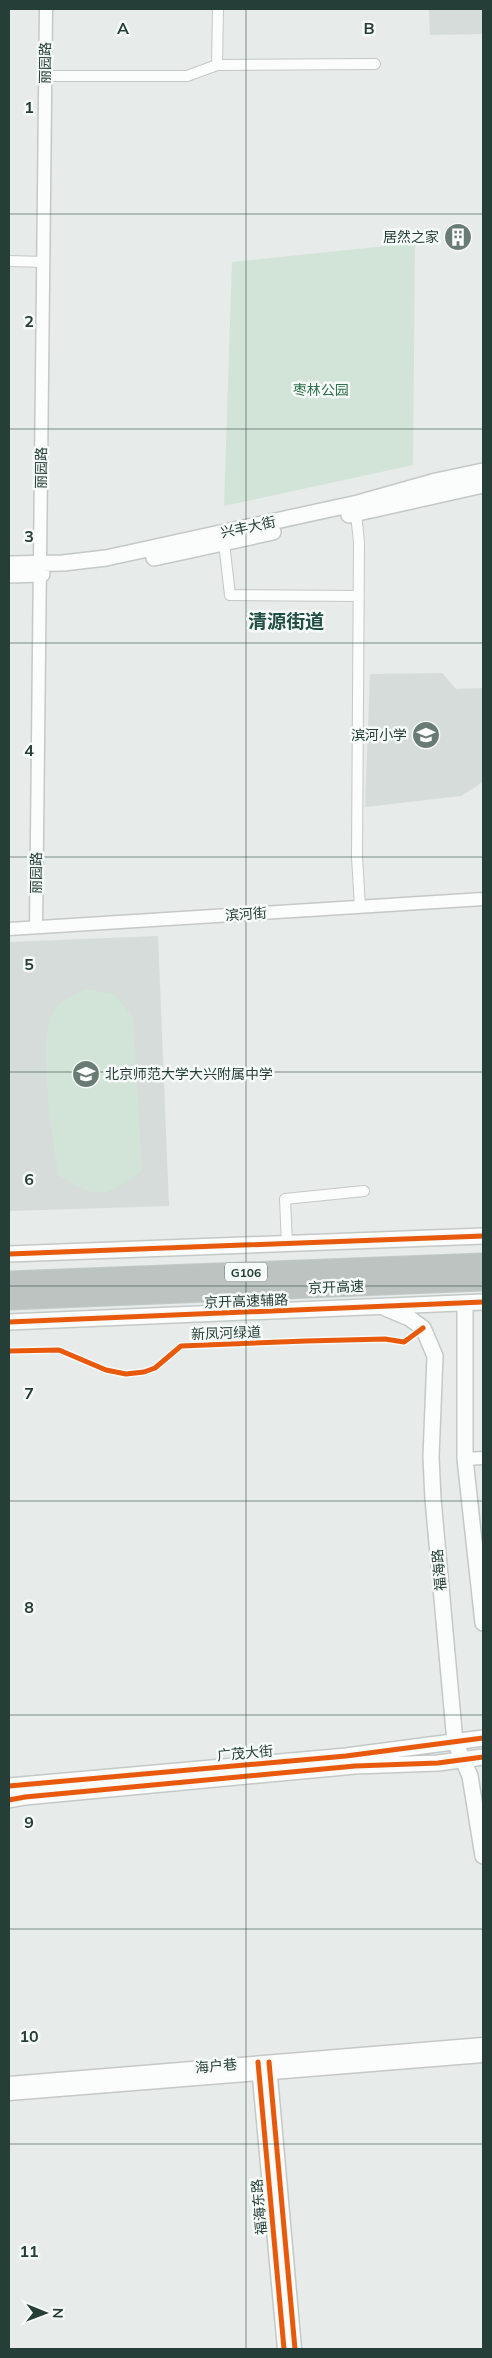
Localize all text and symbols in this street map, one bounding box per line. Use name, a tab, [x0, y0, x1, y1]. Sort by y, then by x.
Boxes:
text: A	[117, 18, 129, 38]
text: B	[363, 18, 375, 38]
street label: 丽园路	[36, 42, 54, 84]
text: 1	[24, 97, 34, 117]
building icon: 居然之家	[443, 222, 473, 252]
place label: 居然之家	[383, 228, 439, 246]
text: 2	[24, 311, 34, 331]
park label: 枣林公园	[293, 381, 349, 399]
street label: 丽园路	[32, 447, 50, 489]
street label: 兴丰大街	[219, 512, 277, 542]
text: 3	[24, 526, 34, 546]
district label: 清源街道	[248, 609, 324, 633]
school or university icon: 滨河小学	[411, 720, 441, 750]
place label: 滨河小学	[351, 726, 407, 744]
text: 4	[24, 740, 34, 760]
street label: 丽园路	[27, 852, 45, 894]
street label: 滨河街	[224, 904, 268, 924]
text: 5	[24, 954, 34, 974]
school or university icon: 北京师范大学大兴附属中学	[71, 1059, 101, 1089]
place label: 北京师范大学大兴附属中学	[105, 1065, 273, 1083]
text: 6	[24, 1169, 34, 1189]
road number: G106	[225, 1262, 267, 1282]
street label: 京开高速	[308, 1277, 364, 1297]
street label: 京开高速辅路	[204, 1291, 288, 1311]
street label: 新凤河绿道	[191, 1323, 261, 1343]
text: 7	[24, 1383, 34, 1403]
street label: 福海路	[428, 1548, 450, 1592]
text: 8	[24, 1597, 34, 1617]
street label: 广茂大街	[216, 1742, 274, 1764]
text: 9	[24, 1812, 34, 1832]
text: 10	[19, 2026, 39, 2046]
street label: 海户巷	[194, 2055, 238, 2077]
street label: 福海东路	[248, 2178, 270, 2236]
text: 11	[19, 2241, 39, 2261]
north arrow	[20, 2288, 70, 2338]
text: N	[49, 2308, 67, 2319]

